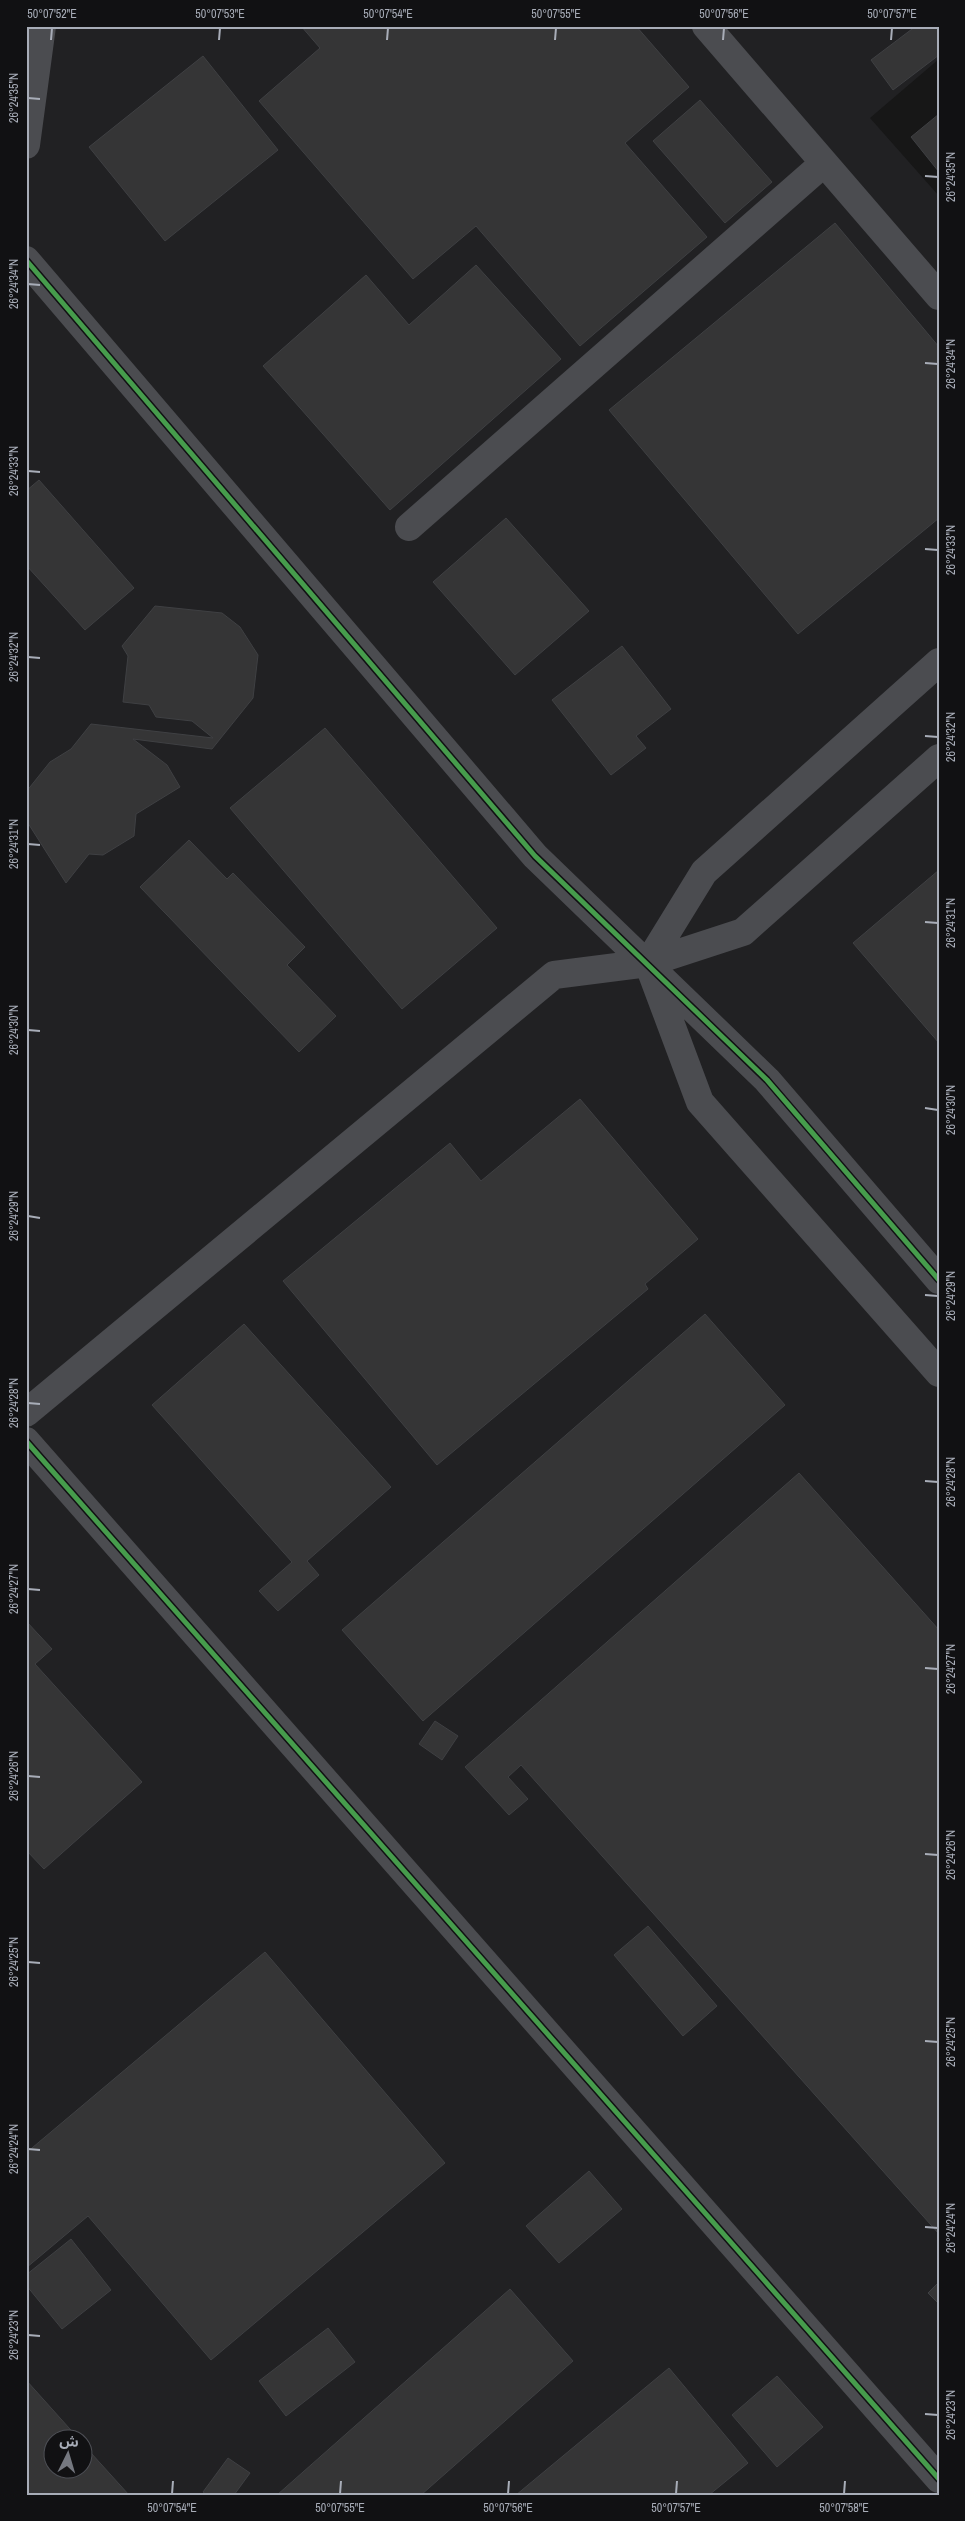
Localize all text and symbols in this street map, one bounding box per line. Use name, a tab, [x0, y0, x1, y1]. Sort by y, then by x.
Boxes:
text: 50°07'52"E	[27, 6, 77, 22]
text: 50°07'53"E	[195, 6, 245, 22]
text: 50°07'54"E	[363, 6, 413, 22]
text: 50°07'55"E	[531, 6, 581, 22]
text: 50°07'56"E	[699, 6, 749, 22]
text: 50°07'57"E	[867, 6, 917, 22]
text: 26°24'35"N	[6, 73, 22, 123]
text: 26°24'35"N	[943, 152, 959, 202]
text: 26°24'34"N	[6, 259, 22, 309]
text: 26°24'34"N	[943, 339, 959, 389]
text: 26°24'33"N	[6, 446, 22, 496]
text: 26°24'33"N	[943, 525, 959, 575]
text: 26°24'32"N	[6, 632, 22, 682]
text: 26°24'32"N	[943, 712, 959, 762]
text: 26°24'31"N	[6, 819, 22, 869]
text: 26°24'31"N	[943, 898, 959, 948]
text: 26°24'30"N	[6, 1005, 22, 1055]
text: 26°24'30"N	[943, 1085, 959, 1135]
text: 26°24'29"N	[6, 1191, 22, 1241]
text: 26°24'29"N	[943, 1271, 959, 1321]
text: 26°24'28"N	[6, 1378, 22, 1428]
text: 26°24'28"N	[943, 1457, 959, 1507]
text: 26°24'27"N	[6, 1564, 22, 1614]
text: 26°24'27"N	[943, 1644, 959, 1694]
text: 26°24'26"N	[6, 1751, 22, 1801]
text: 26°24'26"N	[943, 1830, 959, 1880]
text: 26°24'25"N	[6, 1937, 22, 1987]
text: 26°24'25"N	[943, 2017, 959, 2067]
text: 26°24'24"N	[6, 2124, 22, 2174]
text: 26°24'24"N	[943, 2203, 959, 2253]
text: 26°24'23"N	[6, 2310, 22, 2360]
text: 26°24'23"N	[943, 2390, 959, 2440]
north arrow	[42, 2428, 92, 2478]
text: ش	[59, 2431, 79, 2451]
text: 50°07'54"E	[147, 2500, 197, 2516]
text: 50°07'55"E	[315, 2500, 365, 2516]
text: 50°07'56"E	[483, 2500, 533, 2516]
text: 50°07'57"E	[651, 2500, 701, 2516]
text: 50°07'58"E	[819, 2500, 869, 2516]

